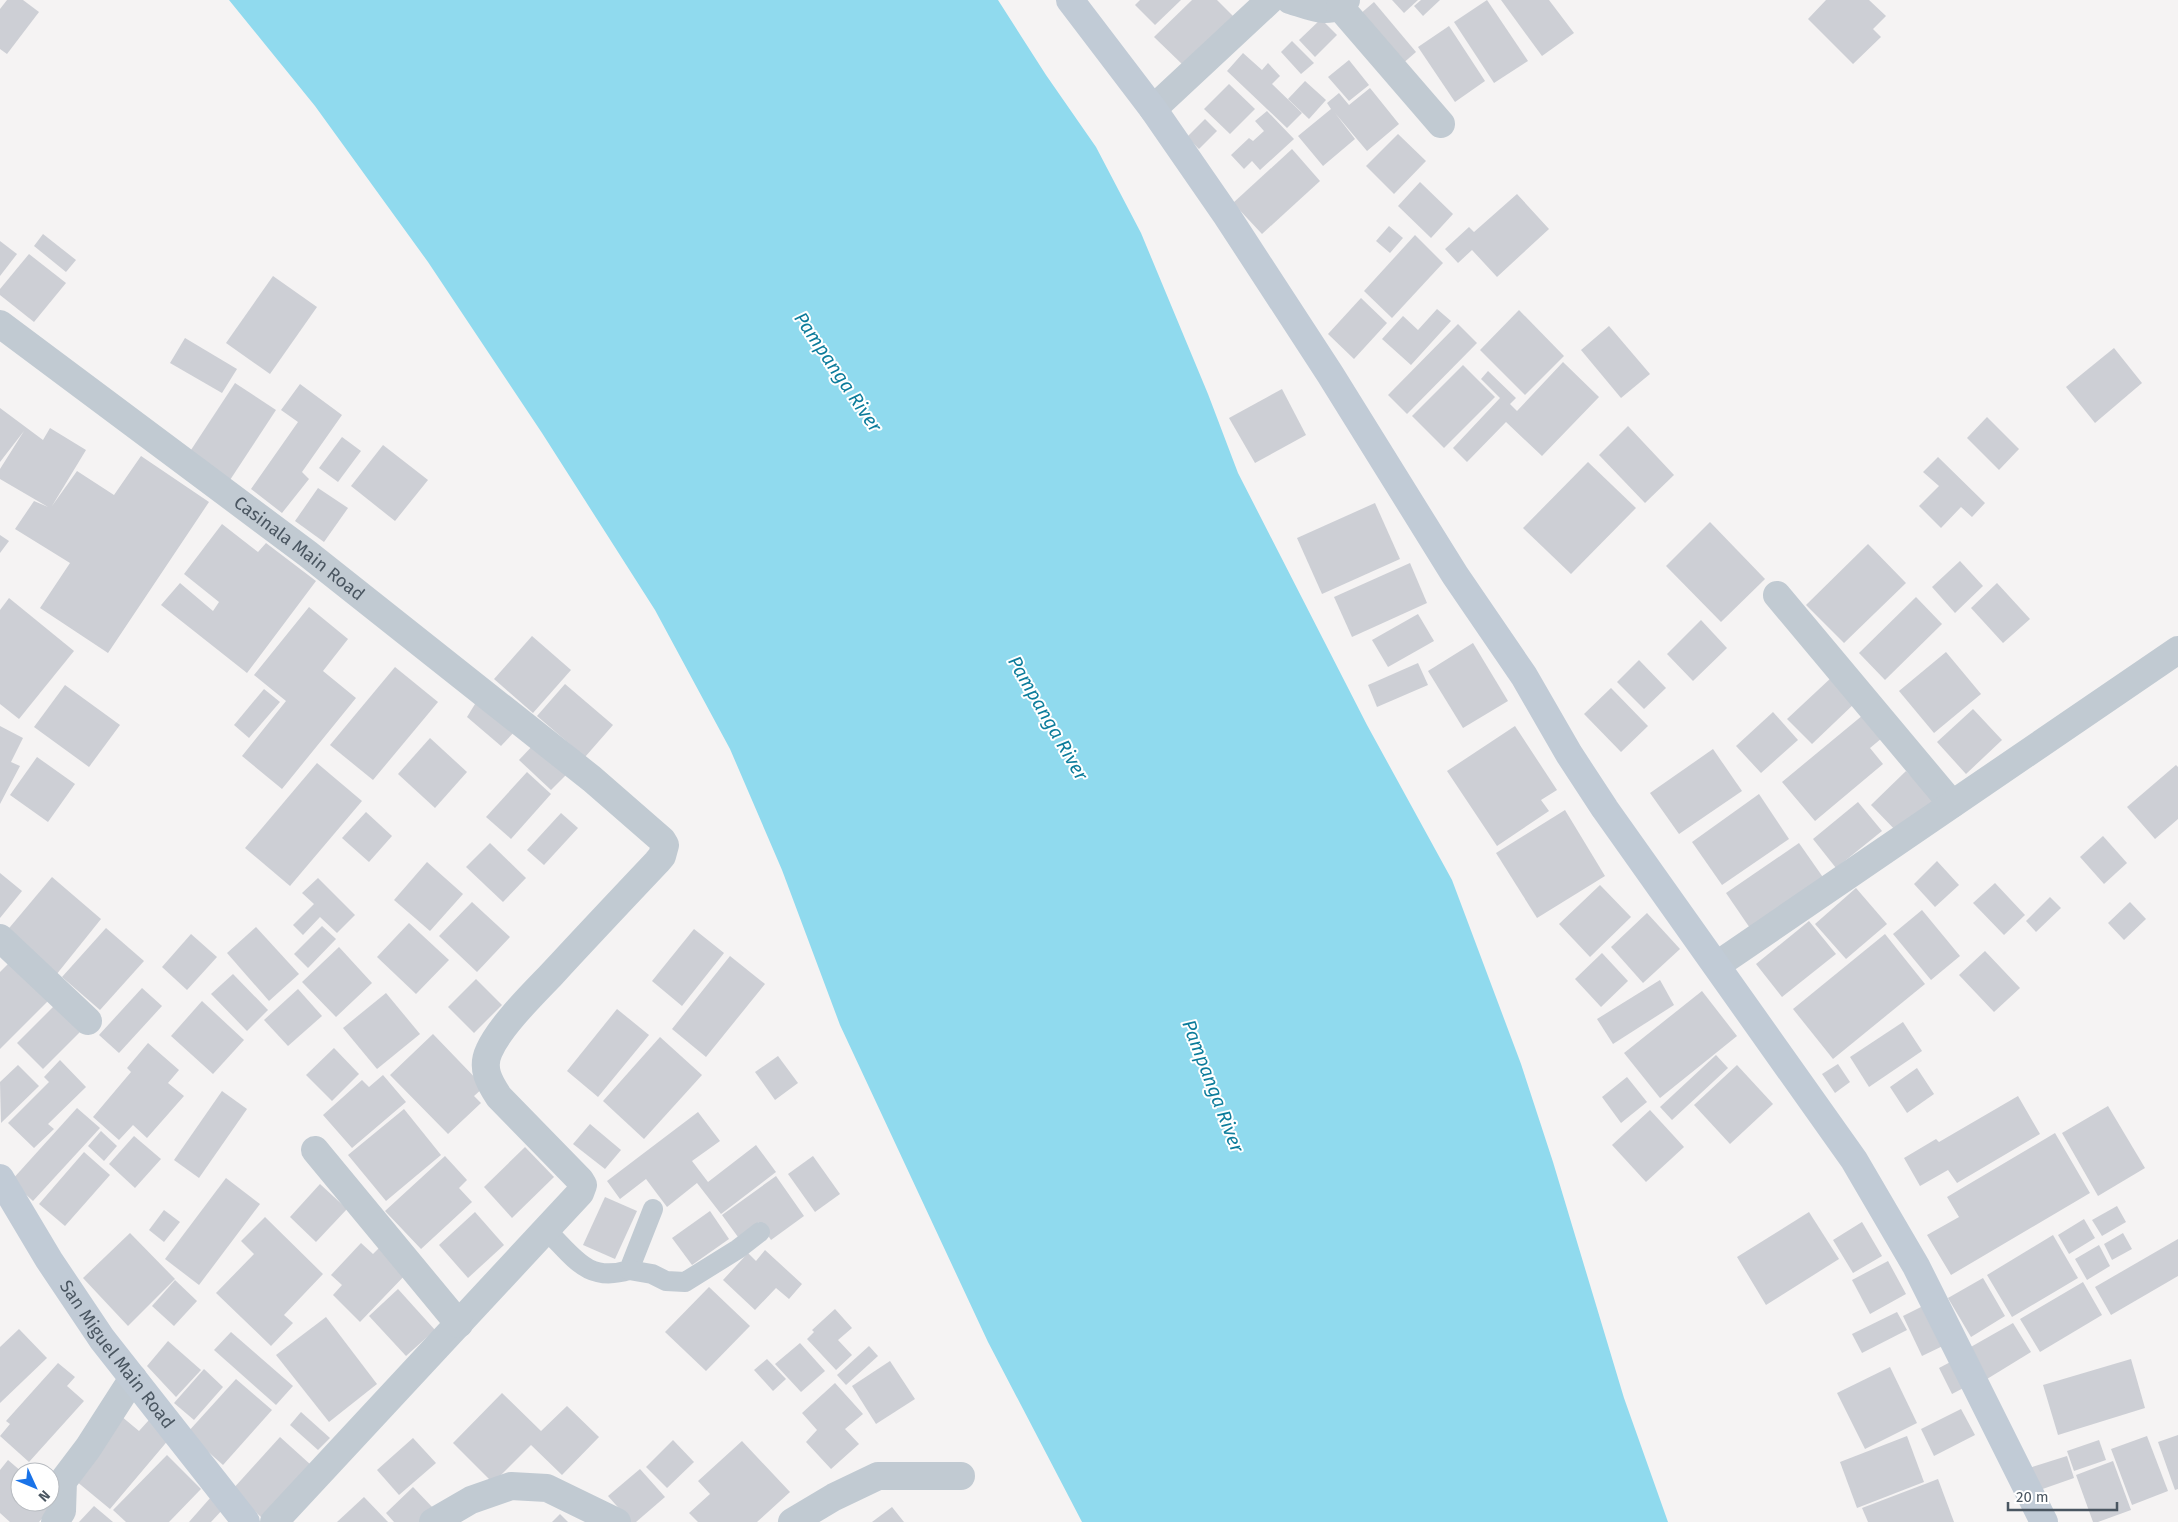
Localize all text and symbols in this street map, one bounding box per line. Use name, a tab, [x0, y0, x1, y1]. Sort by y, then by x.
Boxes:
water label: Pampanga River	[789, 308, 887, 437]
street label: Casinala Main Road	[229, 491, 369, 605]
water label: Pampanga River	[1003, 652, 1093, 785]
water label: Pampanga River	[1177, 1017, 1249, 1156]
street label: San Miguel Main Road	[55, 1276, 179, 1433]
north arrow	[10, 1462, 60, 1512]
scale bar	[2008, 1480, 2117, 1512]
text: N	[35, 1486, 53, 1505]
text: 20 m	[2016, 1488, 2049, 1506]

